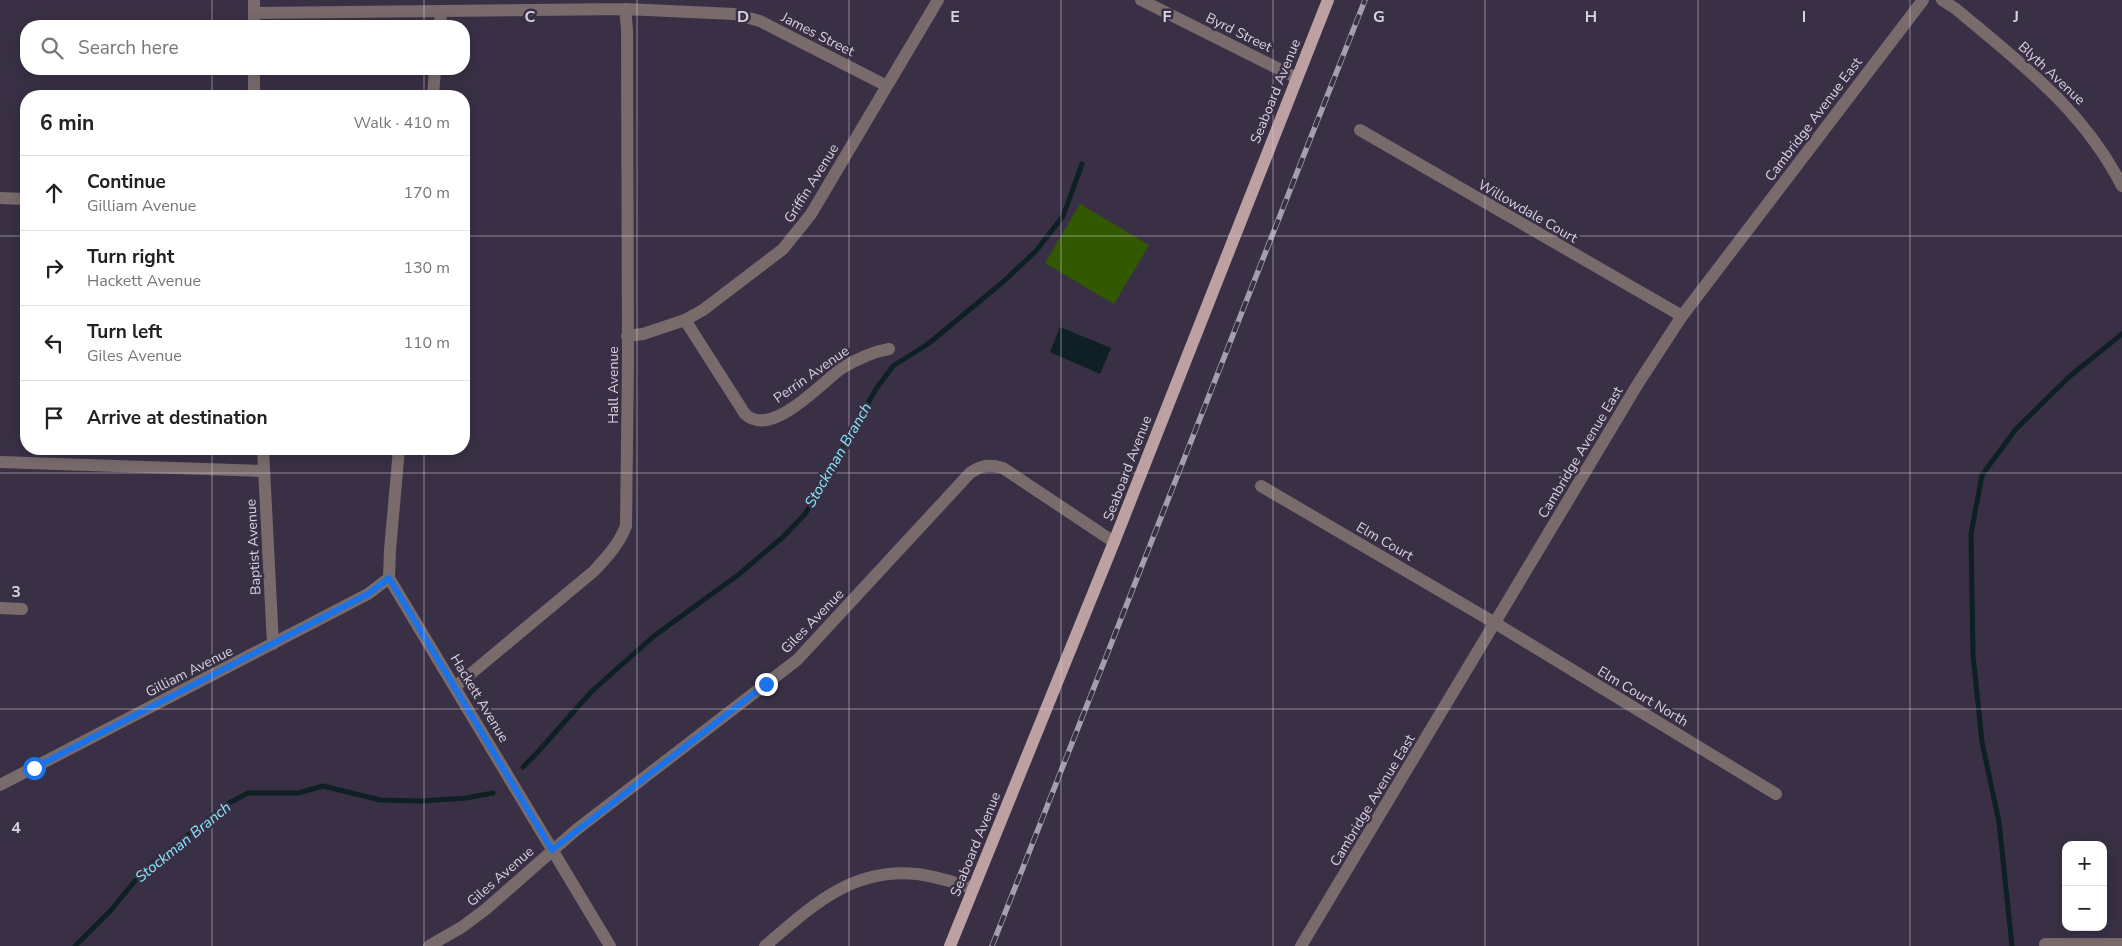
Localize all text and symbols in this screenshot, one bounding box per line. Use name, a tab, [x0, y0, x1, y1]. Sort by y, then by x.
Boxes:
text: C	[525, 6, 536, 28]
text: D	[737, 6, 749, 28]
text: E	[950, 6, 960, 28]
text: F	[1163, 6, 1172, 28]
text: G	[1373, 6, 1385, 28]
text: H	[1585, 6, 1597, 28]
text: I	[1802, 6, 1806, 28]
text: J	[2012, 6, 2019, 28]
street label: James Street	[777, 7, 858, 61]
street label: Byrd Street	[1202, 8, 1275, 57]
search box	[20, 20, 470, 75]
icon: search	[38, 34, 66, 62]
text: Search here	[78, 35, 179, 61]
street label: Seaboard Avenue	[1246, 36, 1305, 146]
street label: Blyth Avenue	[2014, 37, 2089, 109]
street label: Cambridge Avenue East	[1760, 53, 1866, 185]
text: 6 min	[40, 109, 94, 137]
text: Walk · 410 m	[354, 112, 450, 134]
street label: Griffin Avenue	[780, 140, 843, 226]
text: Continue	[87, 169, 166, 195]
street label: Willowdale Court	[1475, 175, 1581, 248]
icon: ahead	[40, 179, 68, 207]
text: 170 m	[403, 182, 450, 204]
text: Gilliam Avenue	[87, 195, 196, 217]
text: Turn right	[87, 244, 174, 270]
icon: right	[40, 254, 68, 282]
text: 130 m	[403, 257, 450, 279]
text: Hackett Avenue	[87, 270, 201, 292]
text: Turn left	[87, 319, 162, 345]
icon: left	[40, 329, 68, 357]
text: 110 m	[403, 332, 450, 354]
street label: Perrin Avenue	[770, 341, 853, 408]
text: Giles Avenue	[87, 345, 182, 367]
street label: Hall Avenue	[604, 346, 623, 424]
street label: Cambridge Avenue East	[1533, 383, 1627, 522]
water label: Stockman Branch	[800, 399, 876, 511]
icon: arrive	[40, 404, 68, 432]
text: Arrive at destination	[87, 405, 268, 431]
street label: Seaboard Avenue	[1099, 413, 1156, 523]
street label: Baptist Avenue	[242, 499, 265, 595]
street label: Elm Court	[1353, 518, 1417, 565]
text: 3	[11, 581, 21, 603]
street label: Giles Avenue	[777, 585, 848, 658]
street label: Gilliam Avenue	[142, 641, 236, 702]
street label: Hackett Avenue	[446, 651, 513, 746]
street label: Elm Court North	[1594, 662, 1692, 731]
route end	[755, 673, 778, 696]
street label: Cambridge Avenue East	[1325, 731, 1419, 870]
route start	[23, 757, 46, 780]
street label: Seaboard Avenue	[946, 789, 1005, 899]
water label: Stockman Branch	[131, 797, 235, 887]
text: 4	[11, 817, 21, 839]
map controls	[2062, 841, 2107, 931]
button: +	[2062, 841, 2107, 886]
street label: Giles Avenue	[463, 842, 538, 911]
button: −	[2062, 886, 2107, 931]

